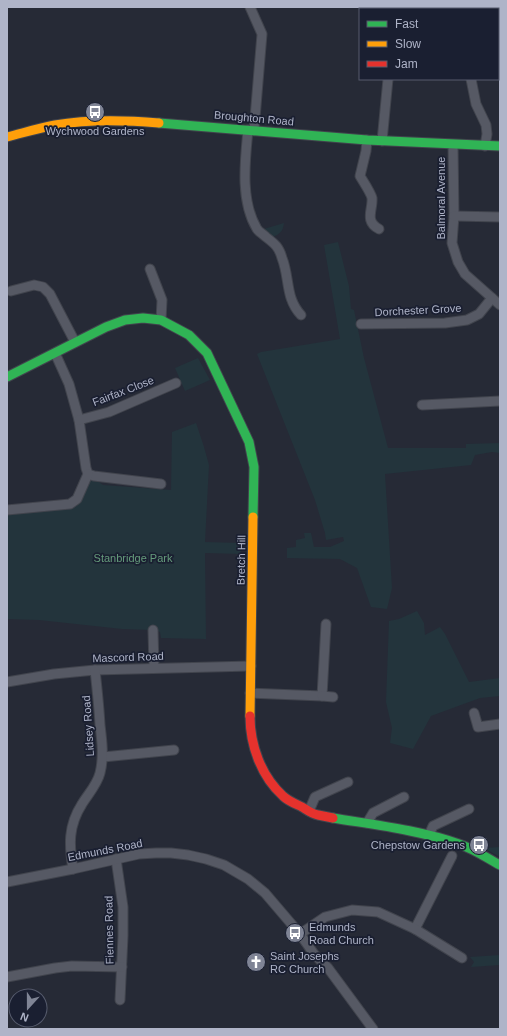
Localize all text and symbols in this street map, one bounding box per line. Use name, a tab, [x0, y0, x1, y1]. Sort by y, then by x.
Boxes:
legend	[359, 8, 499, 80]
text: Fast	[395, 17, 419, 31]
text: Slow	[395, 37, 421, 51]
text: Jam	[395, 57, 418, 71]
bus stop icon: Wychwood Gardens	[84, 101, 106, 123]
street label: Broughton Road	[214, 109, 294, 127]
place label: Wychwood Gardens	[46, 125, 145, 137]
street label: Balmoral Avenue	[435, 157, 447, 239]
street label: Dorchester Grove	[374, 302, 462, 318]
street label: Fairfax Close	[91, 374, 155, 408]
street label: Bretch Hill	[235, 535, 247, 585]
park label: Stanbridge Park	[94, 552, 173, 564]
street label: Mascord Road	[92, 650, 164, 664]
street label: Lidsey Road	[80, 695, 96, 757]
bus stop icon: Chepstow Gardens	[468, 834, 490, 856]
street label: Edmunds Road	[67, 837, 143, 863]
place label: Chepstow Gardens	[371, 839, 465, 851]
street label: Fiennes Road	[102, 896, 116, 964]
place label: Edmunds Road Church	[309, 921, 374, 946]
bus stop icon: Edmunds Road Church	[284, 922, 306, 944]
place label: Saint Josephs RC Church	[270, 950, 340, 975]
church icon: Saint Josephs RC Church	[245, 951, 267, 973]
north arrow	[8, 988, 48, 1028]
text: N	[19, 1010, 30, 1024]

